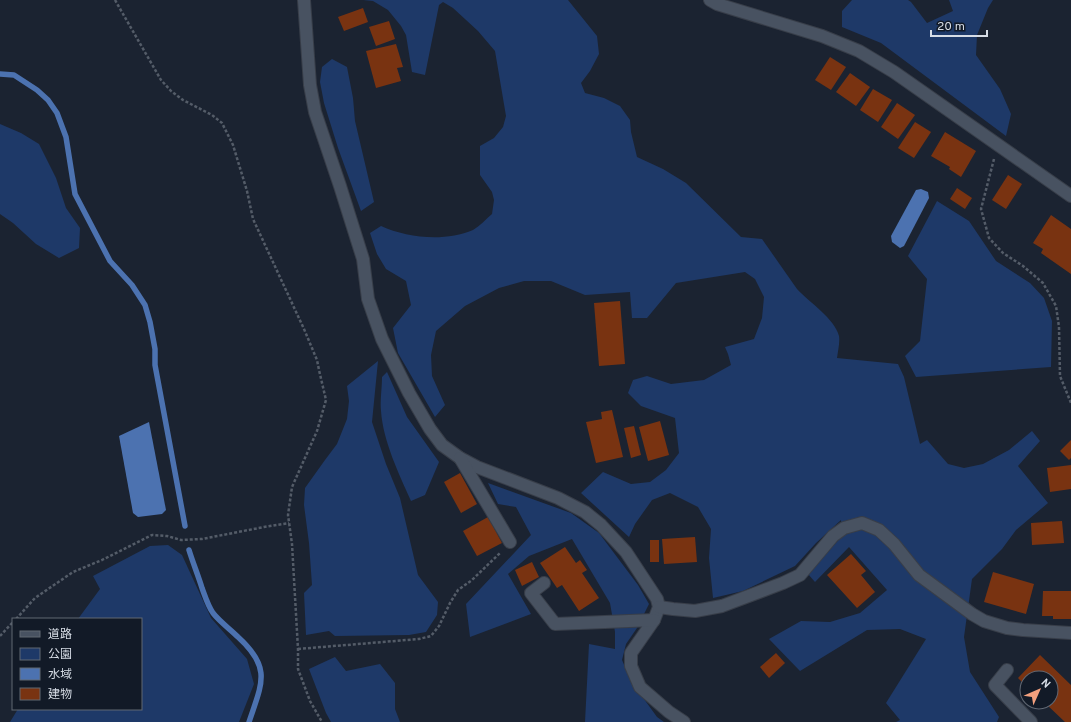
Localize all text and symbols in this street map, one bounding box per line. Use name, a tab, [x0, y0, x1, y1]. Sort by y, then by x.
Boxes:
scale bar	[931, 12, 987, 38]
text: 20 m	[937, 19, 965, 35]
legend	[12, 618, 142, 710]
text: 道路	[48, 627, 72, 643]
text: 公園	[48, 647, 72, 663]
text: 水域	[48, 667, 72, 683]
north arrow	[1019, 670, 1059, 710]
text: N	[1038, 676, 1053, 691]
text: 建物	[48, 687, 72, 703]

